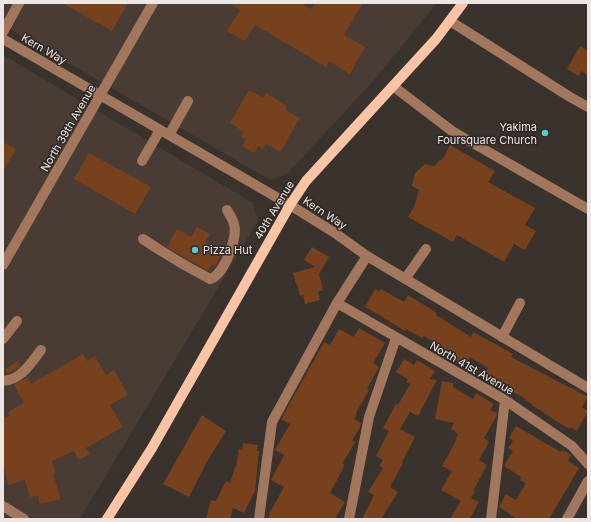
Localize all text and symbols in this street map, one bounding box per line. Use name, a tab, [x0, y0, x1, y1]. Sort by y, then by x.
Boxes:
street label: Kern Way	[19, 30, 69, 68]
street label: North 39th Avenue	[37, 82, 99, 174]
place label: Yakima Foursquare Church	[437, 120, 537, 147]
marker: Yakima Foursquare Church	[540, 128, 550, 138]
street label: 40th Avenue	[251, 178, 297, 242]
street label: Kern Way	[300, 194, 350, 232]
place label: Pizza Hut	[203, 243, 253, 257]
marker: Pizza Hut	[190, 245, 200, 255]
street label: North 41st Avenue	[427, 338, 517, 398]

